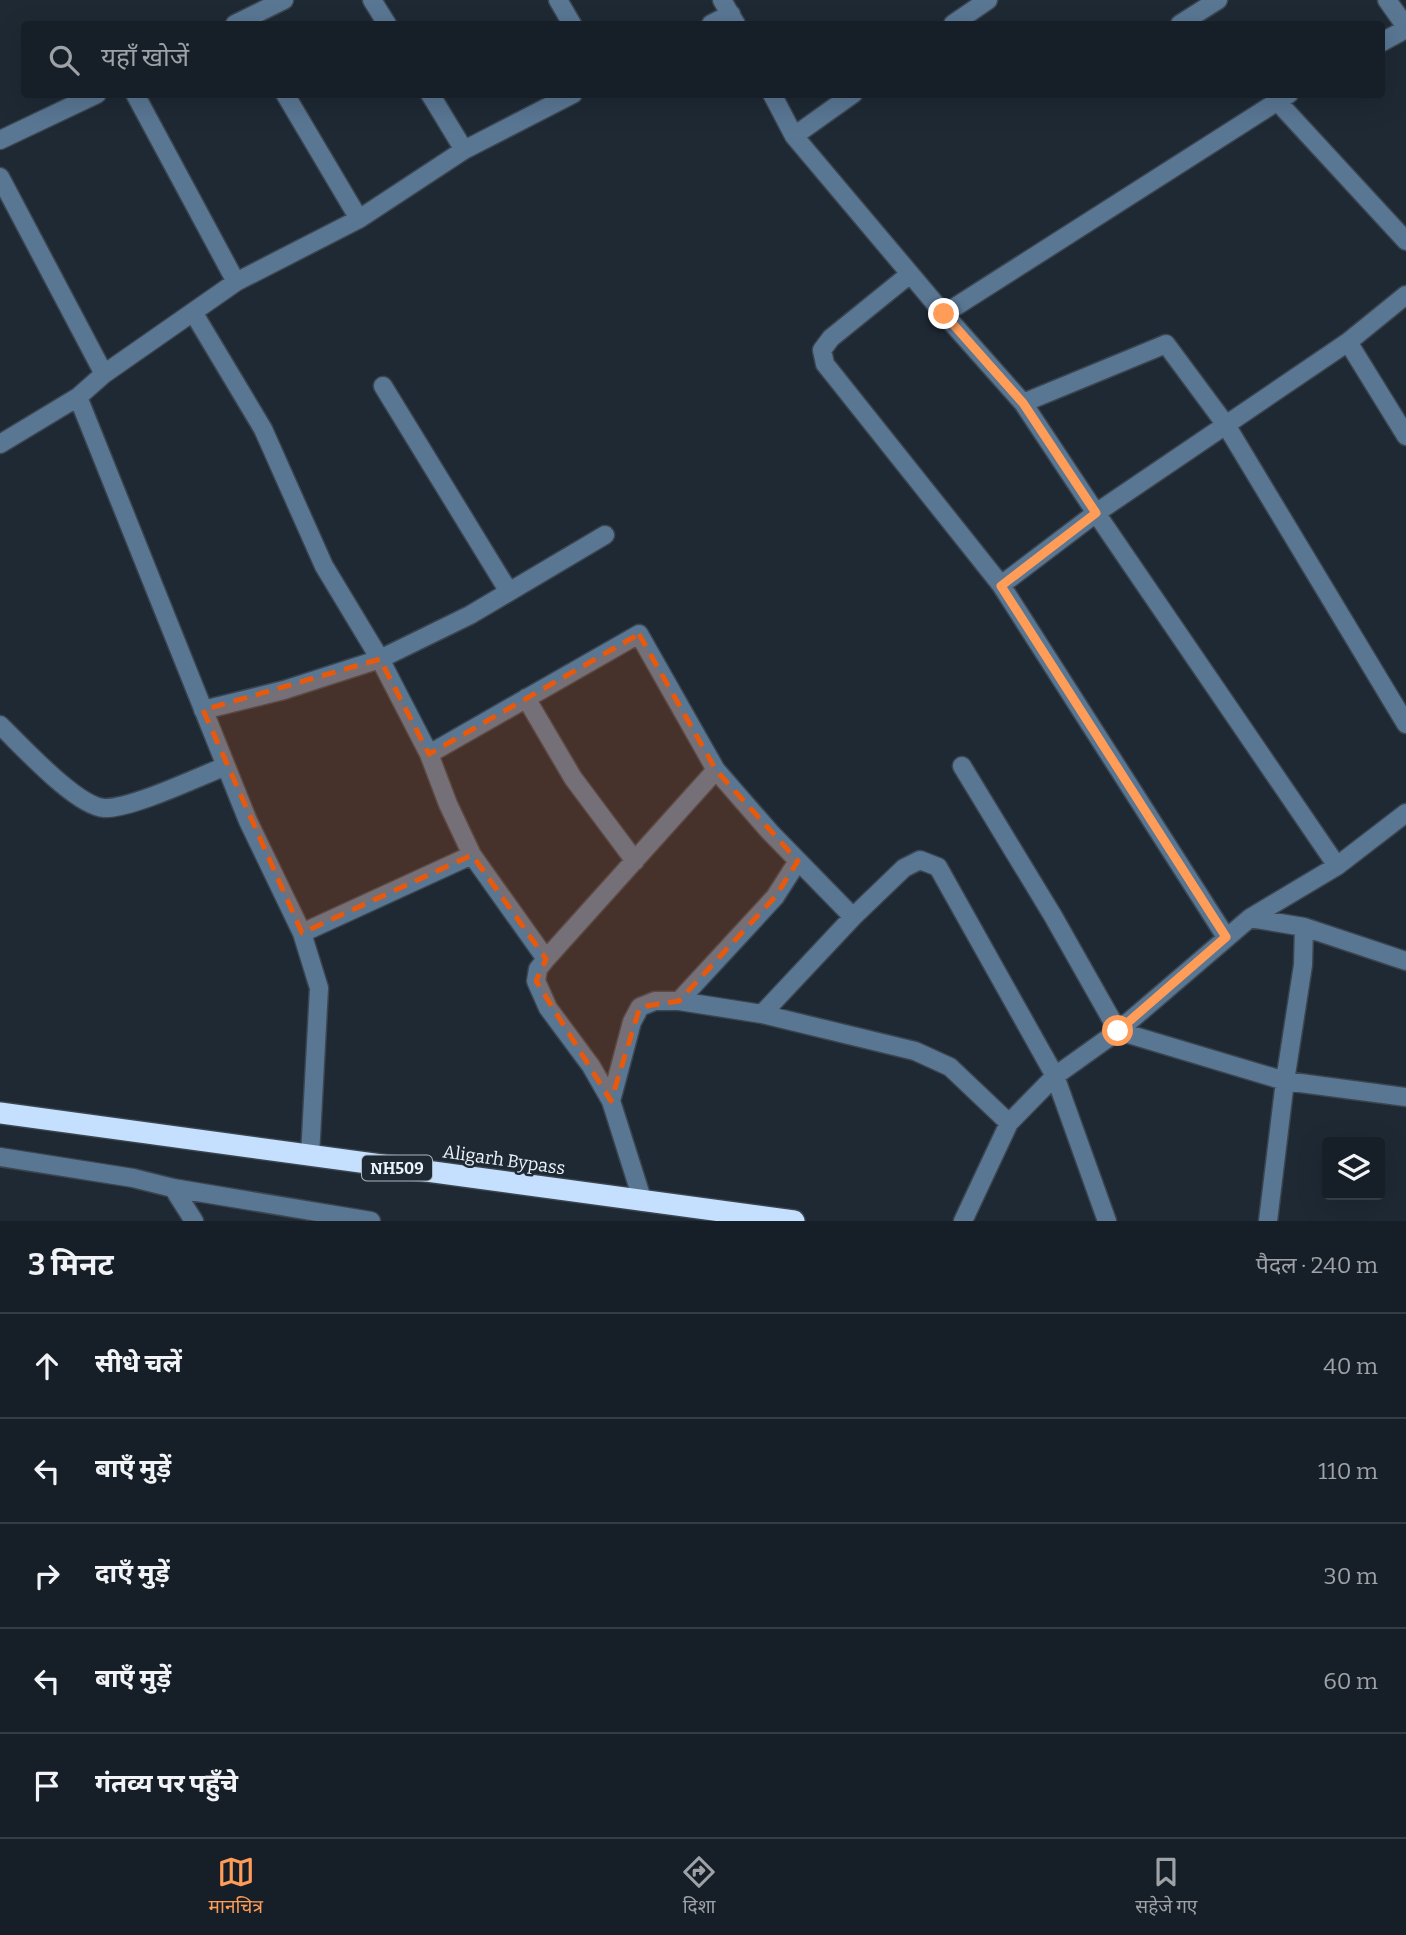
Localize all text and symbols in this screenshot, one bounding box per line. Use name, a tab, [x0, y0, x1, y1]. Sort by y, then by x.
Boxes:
search box	[21, 21, 1385, 98]
icon: search	[45, 41, 83, 79]
text: यहाँ खोजें	[101, 42, 189, 73]
route end	[928, 298, 959, 329]
route start	[1102, 1015, 1133, 1046]
map controls	[1322, 1137, 1385, 1200]
button: layers	[1322, 1137, 1385, 1200]
street label: Aligarh Bypass	[441, 1141, 567, 1179]
road number: NH509	[362, 1156, 432, 1180]
text: 3 मिनट	[28, 1247, 114, 1283]
text: पैदल · 240 m	[1256, 1251, 1378, 1279]
icon: ahead	[28, 1347, 66, 1385]
text: सीधे चलें	[95, 1348, 182, 1379]
text: 40 m	[1323, 1352, 1378, 1380]
icon: left	[28, 1452, 66, 1490]
text: बाएँ मुड़ें	[95, 1453, 171, 1484]
text: 110 m	[1318, 1457, 1378, 1485]
icon: right	[28, 1557, 66, 1595]
text: दाएँ मुड़ें	[95, 1558, 170, 1589]
text: 30 m	[1324, 1562, 1378, 1590]
icon: left	[28, 1662, 66, 1700]
text: बाएँ मुड़ें	[95, 1663, 171, 1694]
text: 60 m	[1323, 1667, 1378, 1695]
icon: arrive	[28, 1767, 66, 1805]
text: गंतव्य पर पहुँचे	[95, 1768, 238, 1799]
tab: मानचित्र	[209, 1853, 263, 1921]
tab: दिशा	[680, 1853, 718, 1921]
tab: सहेजे गए	[1135, 1853, 1197, 1921]

